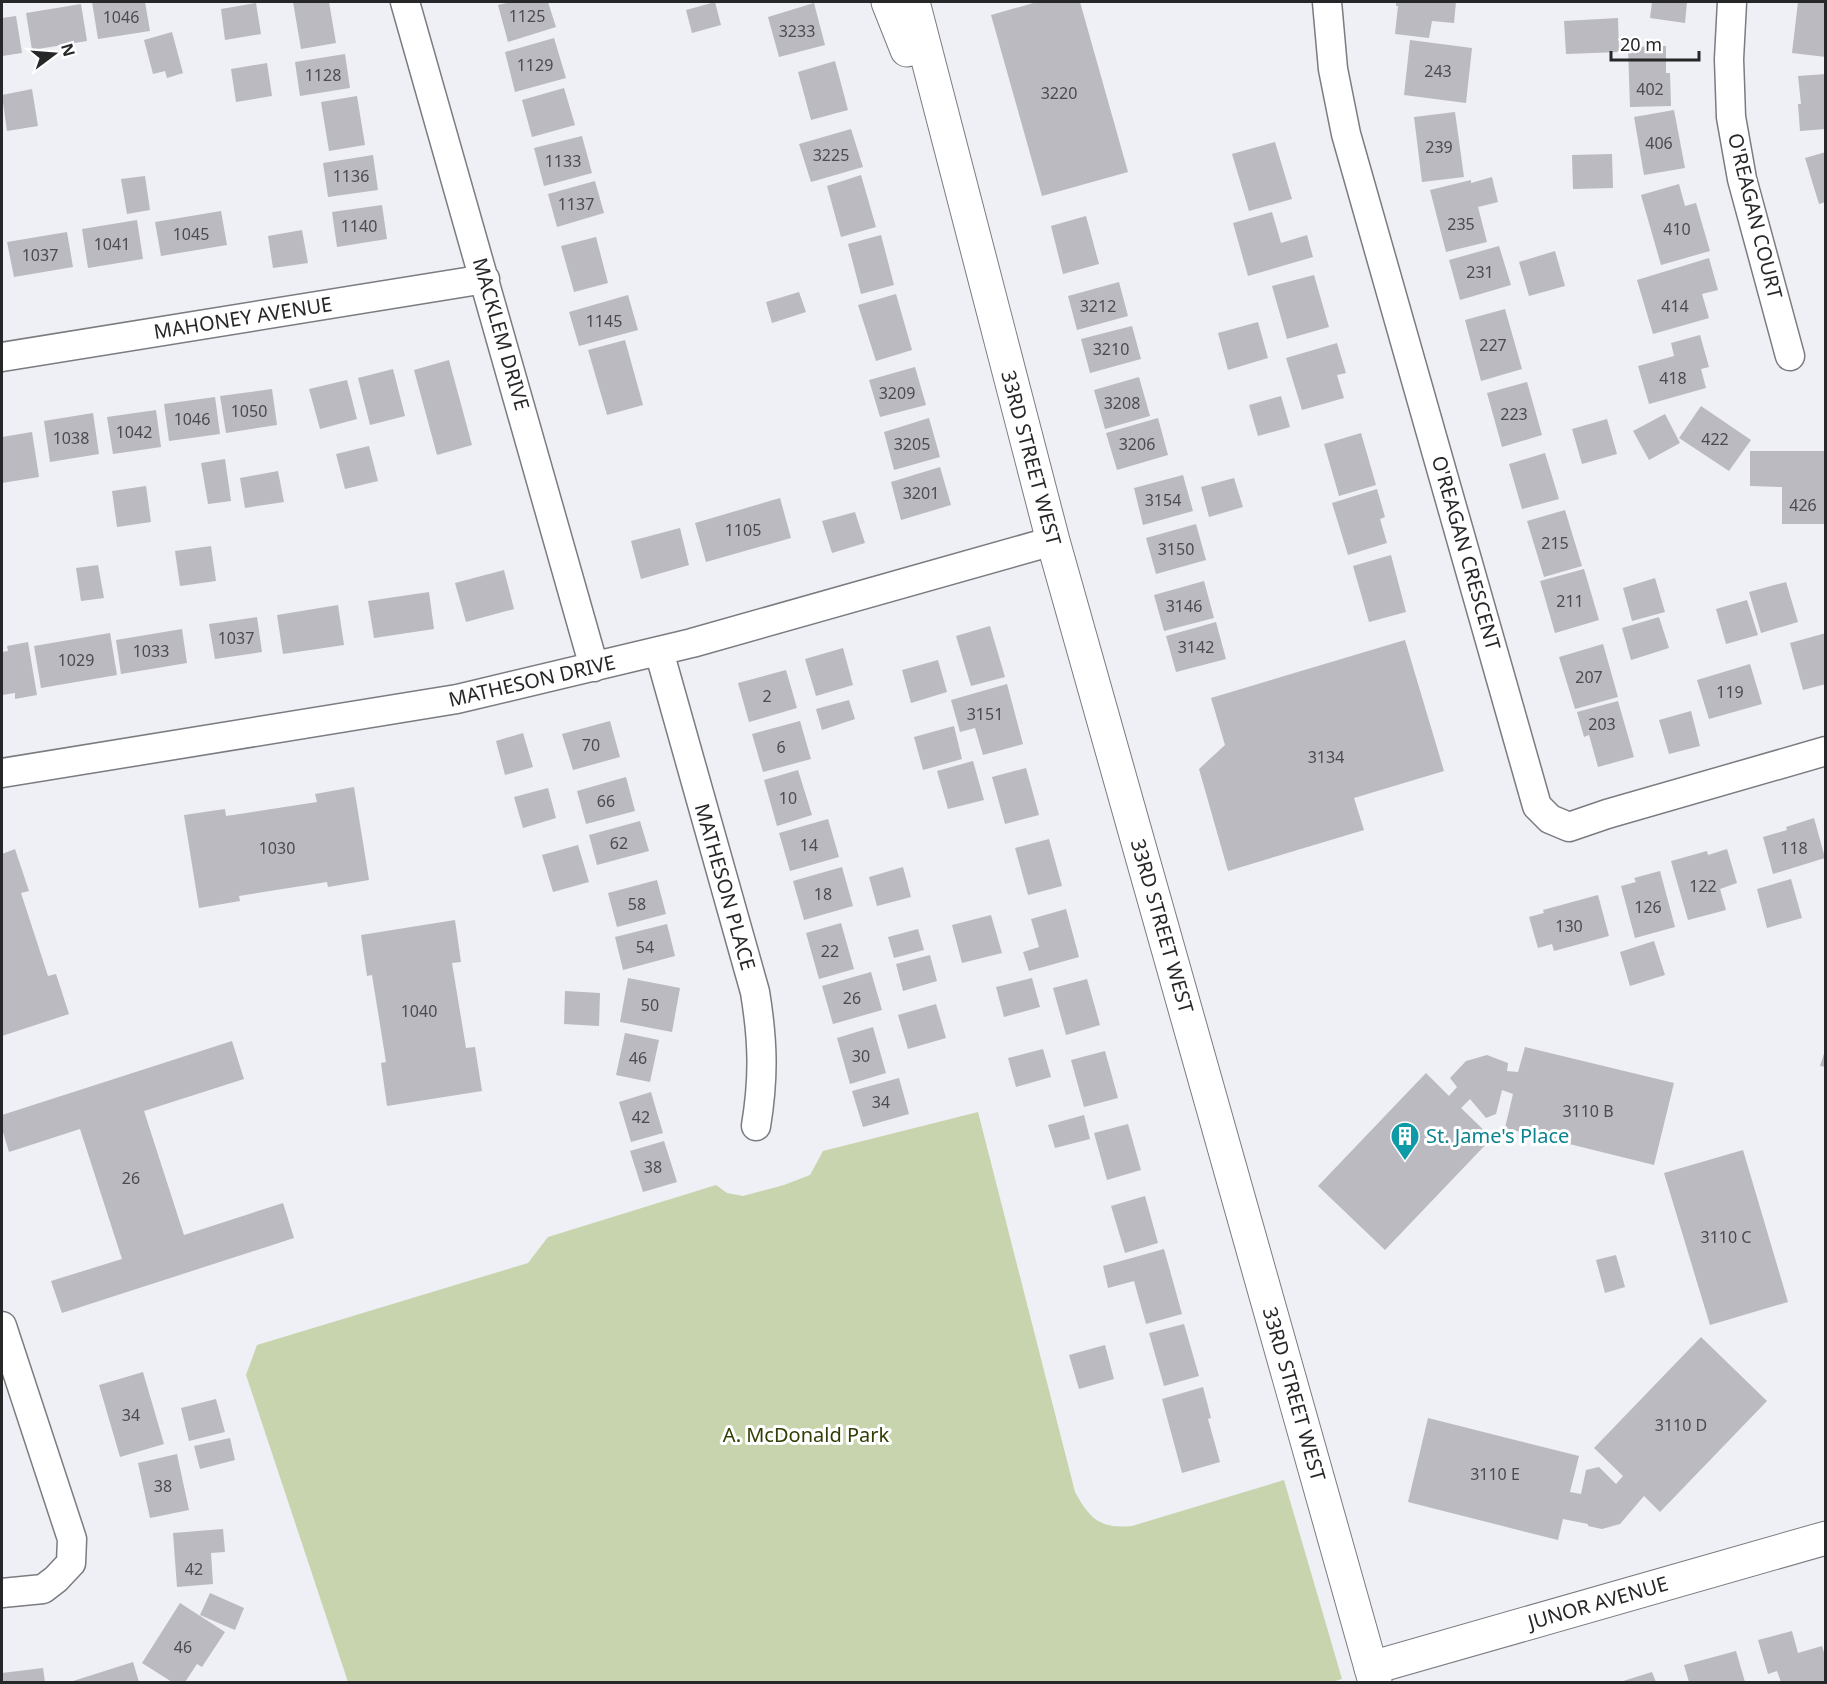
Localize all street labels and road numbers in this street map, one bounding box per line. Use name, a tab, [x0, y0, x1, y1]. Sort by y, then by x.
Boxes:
street label: O'REAGAN COURT	[1722, 130, 1789, 302]
street label: MACKLEM DRIVE	[467, 254, 536, 413]
street label: MAHONEY AVENUE	[152, 290, 334, 345]
street label: 33RD STREET WEST	[995, 367, 1068, 548]
street label: O'REAGAN CRESCENT	[1426, 453, 1507, 653]
street label: MATHESON DRIVE	[446, 648, 618, 713]
street label: MATHESON PLACE	[689, 800, 762, 973]
street label: 33RD STREET WEST	[1125, 836, 1200, 1016]
street label: 33RD STREET WEST	[1257, 1304, 1332, 1484]
street label: JUNOR AVENUE	[1523, 1570, 1671, 1636]

